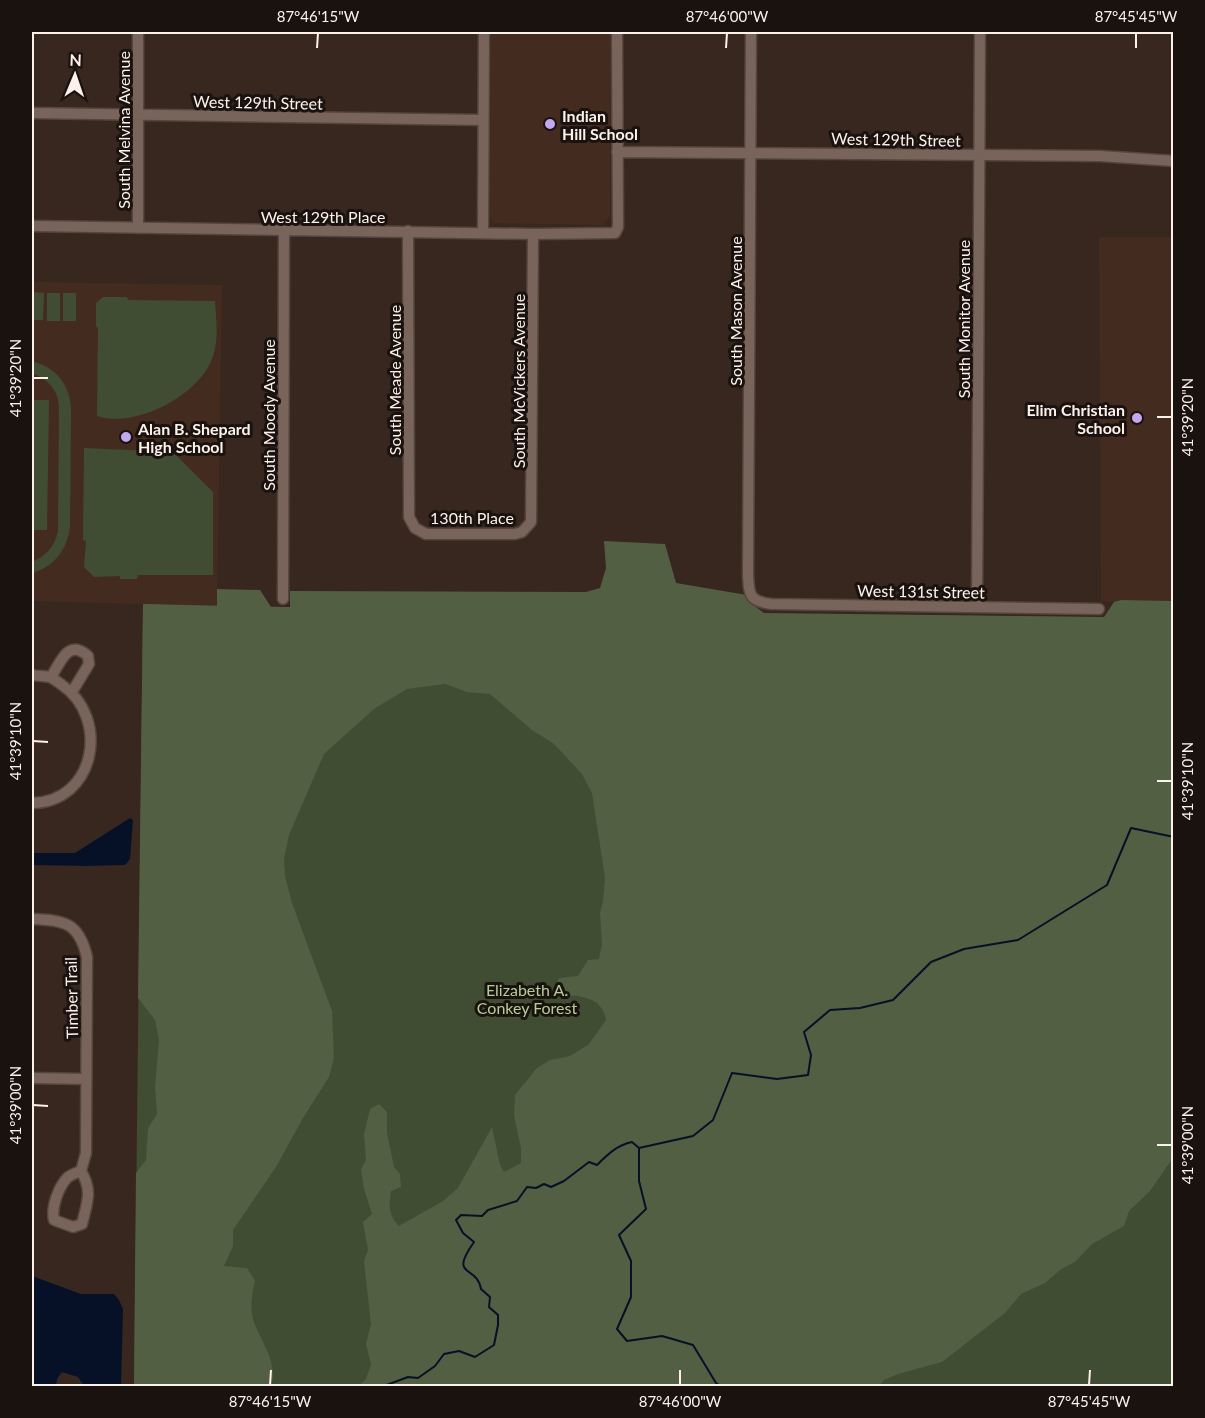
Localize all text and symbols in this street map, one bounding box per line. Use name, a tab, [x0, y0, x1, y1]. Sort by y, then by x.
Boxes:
text: 87°46'15"W	[277, 7, 360, 25]
text: 87°46'00"W	[686, 7, 769, 25]
text: 87°45'45"W	[1095, 7, 1178, 25]
north arrow	[45, 45, 105, 105]
text: N	[69, 50, 82, 69]
street label: South Melvina Avenue	[114, 51, 133, 209]
street label: West 129th Street	[193, 91, 323, 113]
place label: Indian Hill School	[562, 106, 638, 143]
marker: Indian Hill School	[543, 117, 557, 131]
street label: West 129th Street	[831, 128, 961, 150]
street label: West 129th Place	[261, 207, 385, 226]
street label: South Mason Avenue	[726, 236, 745, 386]
street label: South Monitor Avenue	[954, 240, 973, 398]
street label: South McVickers Avenue	[509, 294, 528, 468]
street label: South Meade Avenue	[385, 305, 404, 455]
text: 41°39'20"N	[6, 339, 24, 417]
street label: South Moody Avenue	[259, 339, 278, 491]
text: 41°39'20"N	[1178, 378, 1196, 456]
place label: Elim Christian School	[1026, 400, 1125, 437]
marker: Elim Christian School	[1130, 411, 1144, 425]
place label: Alan B. Shepard High School	[137, 419, 251, 456]
marker: Alan B. Shepard High School	[119, 430, 133, 444]
street label: 130th Place	[430, 508, 514, 527]
street label: West 131st Street	[857, 580, 985, 602]
text: 41°39'10"N	[6, 702, 24, 780]
text: 41°39'10"N	[1178, 742, 1196, 820]
street label: Timber Trail	[61, 957, 81, 1039]
park label: Elizabeth A. Conkey Forest	[477, 980, 577, 1017]
text: 41°39'00"N	[6, 1066, 24, 1144]
text: 41°39'00"N	[1178, 1106, 1196, 1184]
text: 87°46'15"W	[229, 1392, 312, 1410]
text: 87°46'00"W	[639, 1392, 722, 1410]
text: 87°45'45"W	[1048, 1392, 1131, 1410]

